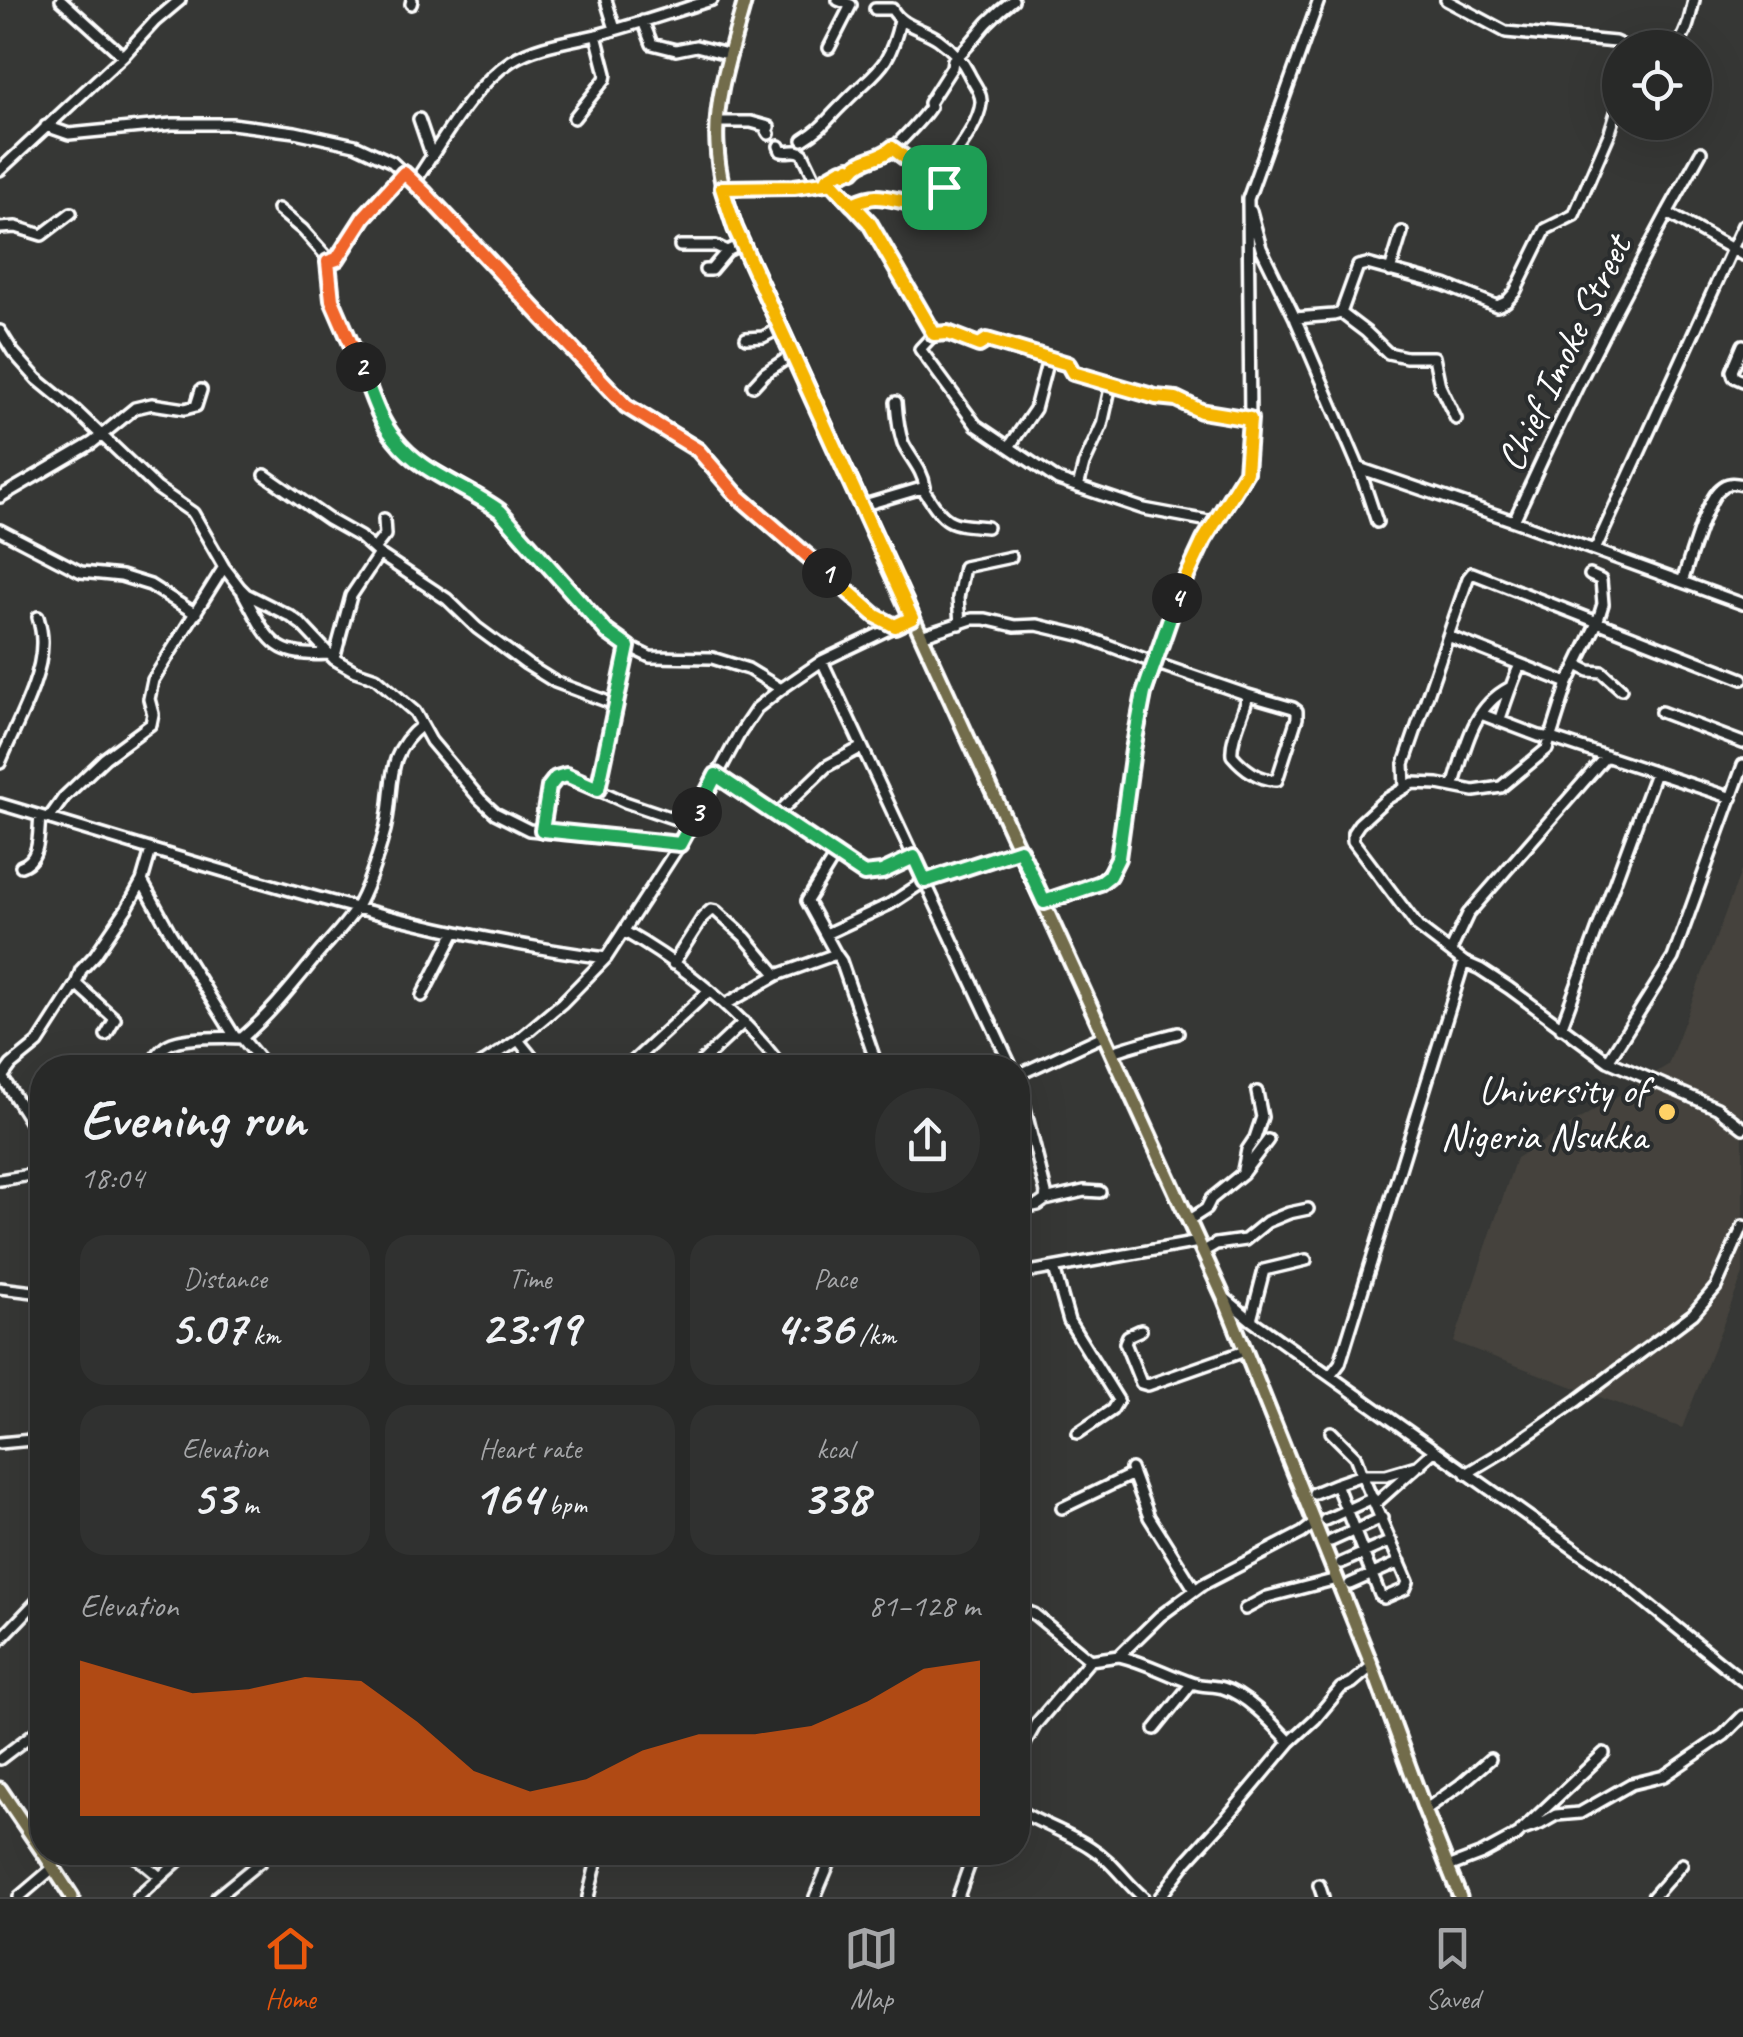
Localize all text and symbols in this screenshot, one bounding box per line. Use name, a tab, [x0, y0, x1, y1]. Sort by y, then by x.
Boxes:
map controls	[1602, 30, 1712, 140]
button: locate	[1602, 30, 1712, 140]
pin	[902, 145, 987, 230]
icon: arrive	[917, 160, 972, 215]
street label: Chief Imoke Street	[1485, 224, 1644, 479]
pin: 2	[336, 342, 386, 392]
text: 2	[355, 349, 367, 384]
pin: 1	[802, 548, 852, 598]
text: 1	[821, 555, 833, 590]
pin: 4	[1152, 573, 1202, 623]
text: 4	[1171, 580, 1183, 615]
pin: 3	[672, 787, 722, 837]
text: 3	[691, 794, 703, 829]
place label: University of Nigeria Nsukka	[1441, 1065, 1655, 1161]
text: Evening run	[80, 1084, 305, 1154]
button: share	[875, 1088, 980, 1193]
marker: University of Nigeria Nsukka	[1656, 1101, 1678, 1123]
text: 18:04	[80, 1157, 144, 1198]
text: Distance	[183, 1261, 267, 1296]
text: Time	[509, 1261, 551, 1296]
text: Pace	[813, 1261, 857, 1296]
text: 5.07	[170, 1296, 246, 1359]
text: 23:19	[480, 1296, 580, 1359]
text: 4:36	[774, 1296, 853, 1359]
text: km	[246, 1317, 280, 1352]
text: /km	[853, 1317, 896, 1352]
text: Elevation	[182, 1431, 268, 1466]
text: Heart rate	[479, 1431, 581, 1466]
text: kcal	[816, 1431, 854, 1466]
text: 53	[192, 1466, 236, 1529]
text: 164	[473, 1466, 542, 1529]
text: 338	[801, 1466, 869, 1529]
text: m	[236, 1487, 258, 1522]
text: bpm	[542, 1487, 587, 1522]
text: Elevation	[80, 1585, 178, 1626]
text: 81–128 m	[868, 1585, 980, 1626]
tab: Home	[263, 1921, 318, 2016]
tab: Map	[844, 1921, 899, 2016]
tab: Saved	[1425, 1921, 1480, 2016]

